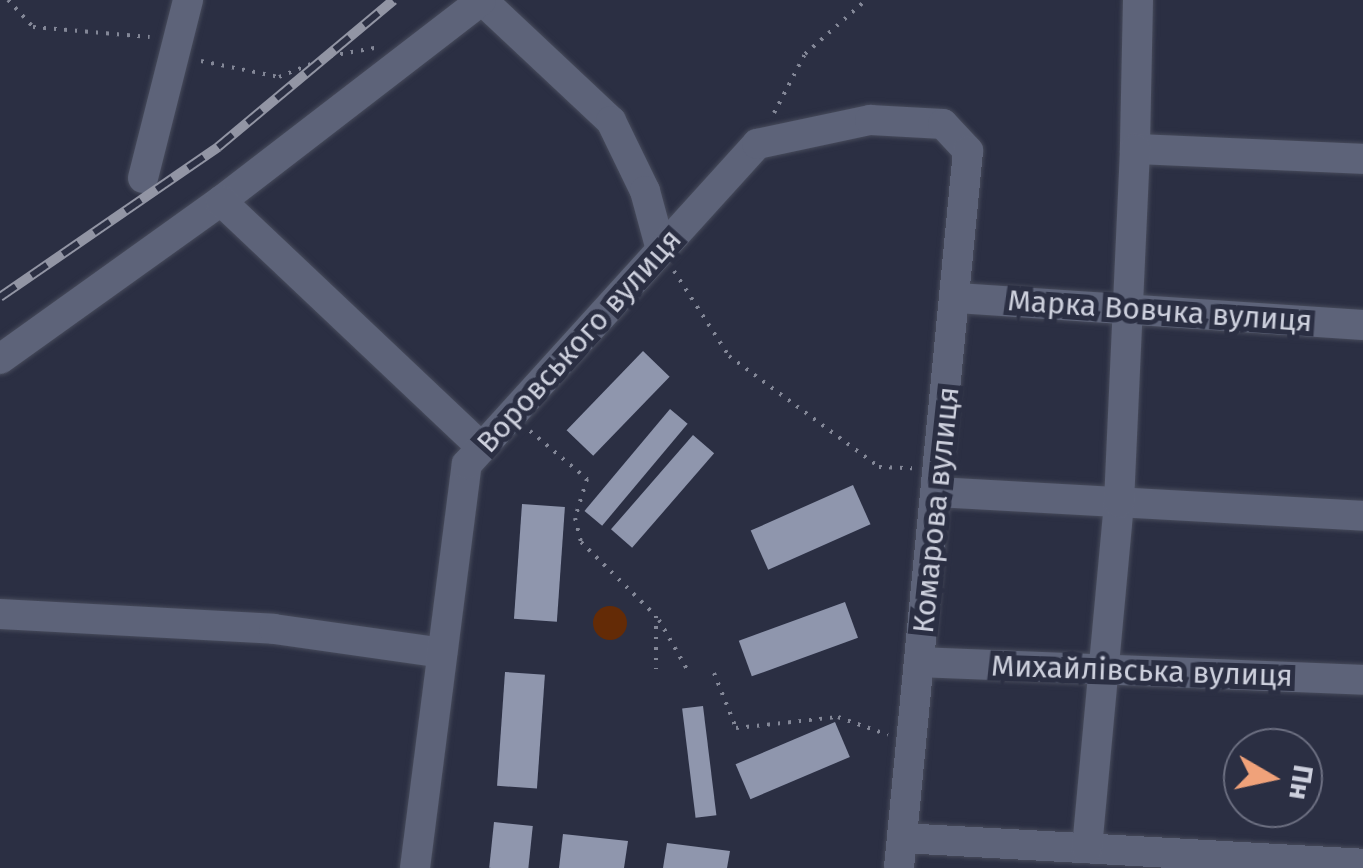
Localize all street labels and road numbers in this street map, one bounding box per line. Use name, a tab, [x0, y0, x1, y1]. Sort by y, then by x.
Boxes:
street label: Воровського вулиця	[469, 222, 689, 460]
street label: Марка Вовчка вулиця	[1006, 282, 1314, 340]
street label: Комарова вулиця	[905, 385, 967, 635]
street label: Михайлівська вулиця	[991, 648, 1293, 694]

